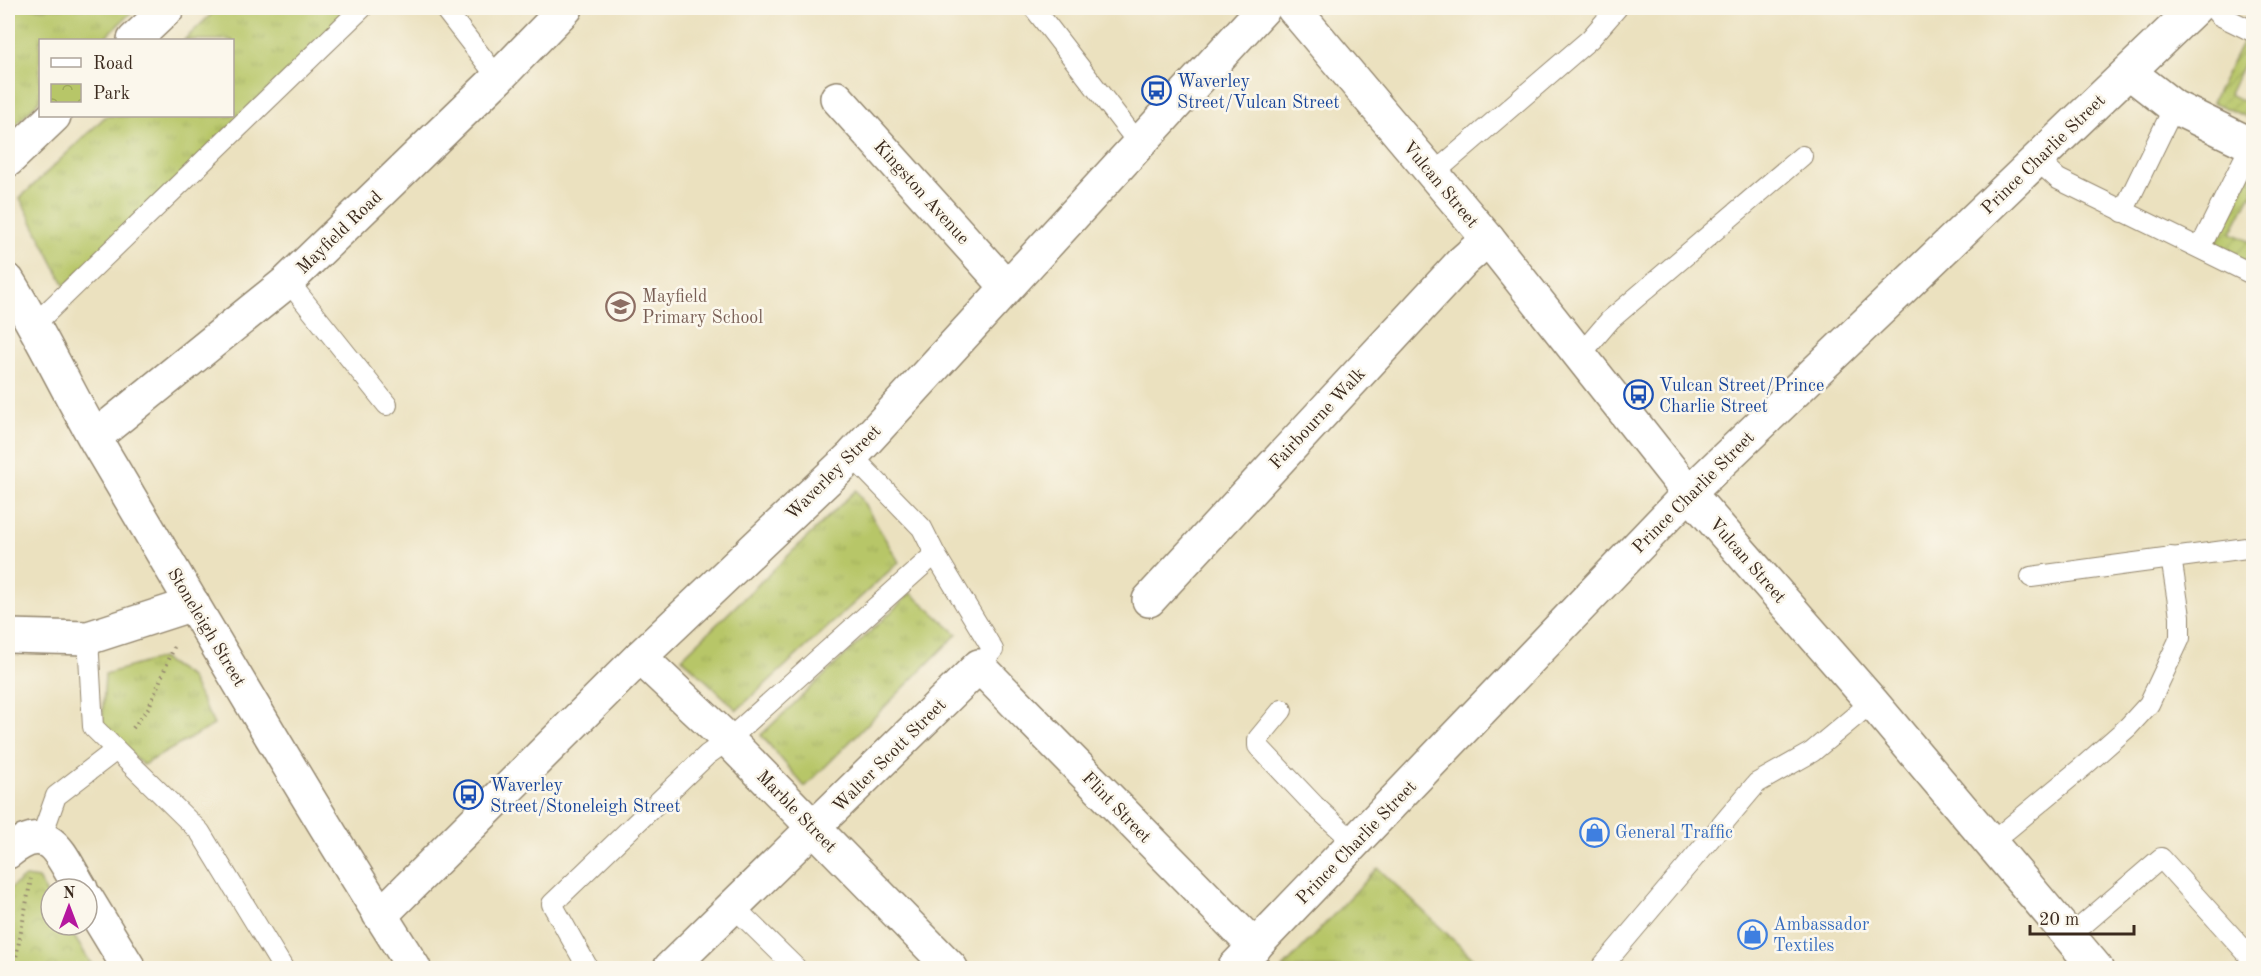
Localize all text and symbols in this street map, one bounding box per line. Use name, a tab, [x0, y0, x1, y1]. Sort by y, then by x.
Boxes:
legend	[39, 39, 234, 117]
text: Road	[93, 55, 133, 73]
place label: Waverley Street/Vulcan Street	[1177, 73, 1340, 112]
bus stop icon: Waverley Street/Vulcan Street	[1140, 75, 1172, 107]
text: Park	[93, 85, 130, 103]
street label: Prince Charlie Street	[1978, 91, 2109, 218]
street label: Kingston Avenue	[870, 137, 972, 248]
street label: Vulcan Street	[1399, 138, 1481, 231]
street label: Mayfield Road	[294, 188, 386, 278]
place label: Mayfield Primary School	[642, 288, 763, 327]
school or university icon: Mayfield Primary School	[605, 290, 637, 322]
street label: Fairbourne Walk	[1266, 365, 1369, 473]
place label: Vulcan Street/Prince Charlie Street	[1659, 377, 1824, 416]
bus stop icon: Vulcan Street/Prince Charlie Street	[1622, 379, 1654, 411]
street label: Waverley Street	[783, 422, 885, 524]
street label: Prince Charlie Street	[1629, 428, 1758, 557]
street label: Vulcan Street	[1705, 514, 1789, 607]
street label: Stoneleigh Street	[164, 565, 249, 690]
street label: Walter Scott Street	[830, 696, 950, 816]
street label: Marble Street	[753, 767, 840, 856]
street label: Flint Street	[1078, 769, 1154, 847]
place label: Waverley Street/Stoneleigh Street	[490, 777, 680, 816]
street label: Prince Charlie Street	[1293, 777, 1420, 908]
bus stop icon: Waverley Street/Stoneleigh Street	[453, 779, 485, 811]
shop icon: General Traffic	[1578, 816, 1610, 848]
place label: General Traffic	[1615, 824, 1733, 842]
north arrow	[39, 877, 99, 937]
text: N	[63, 886, 76, 902]
scale bar	[2030, 898, 2134, 936]
text: 20 m	[2039, 911, 2079, 929]
place label: Ambassador Textiles	[1773, 916, 1870, 955]
shop icon: Ambassador Textiles	[1736, 918, 1768, 950]

